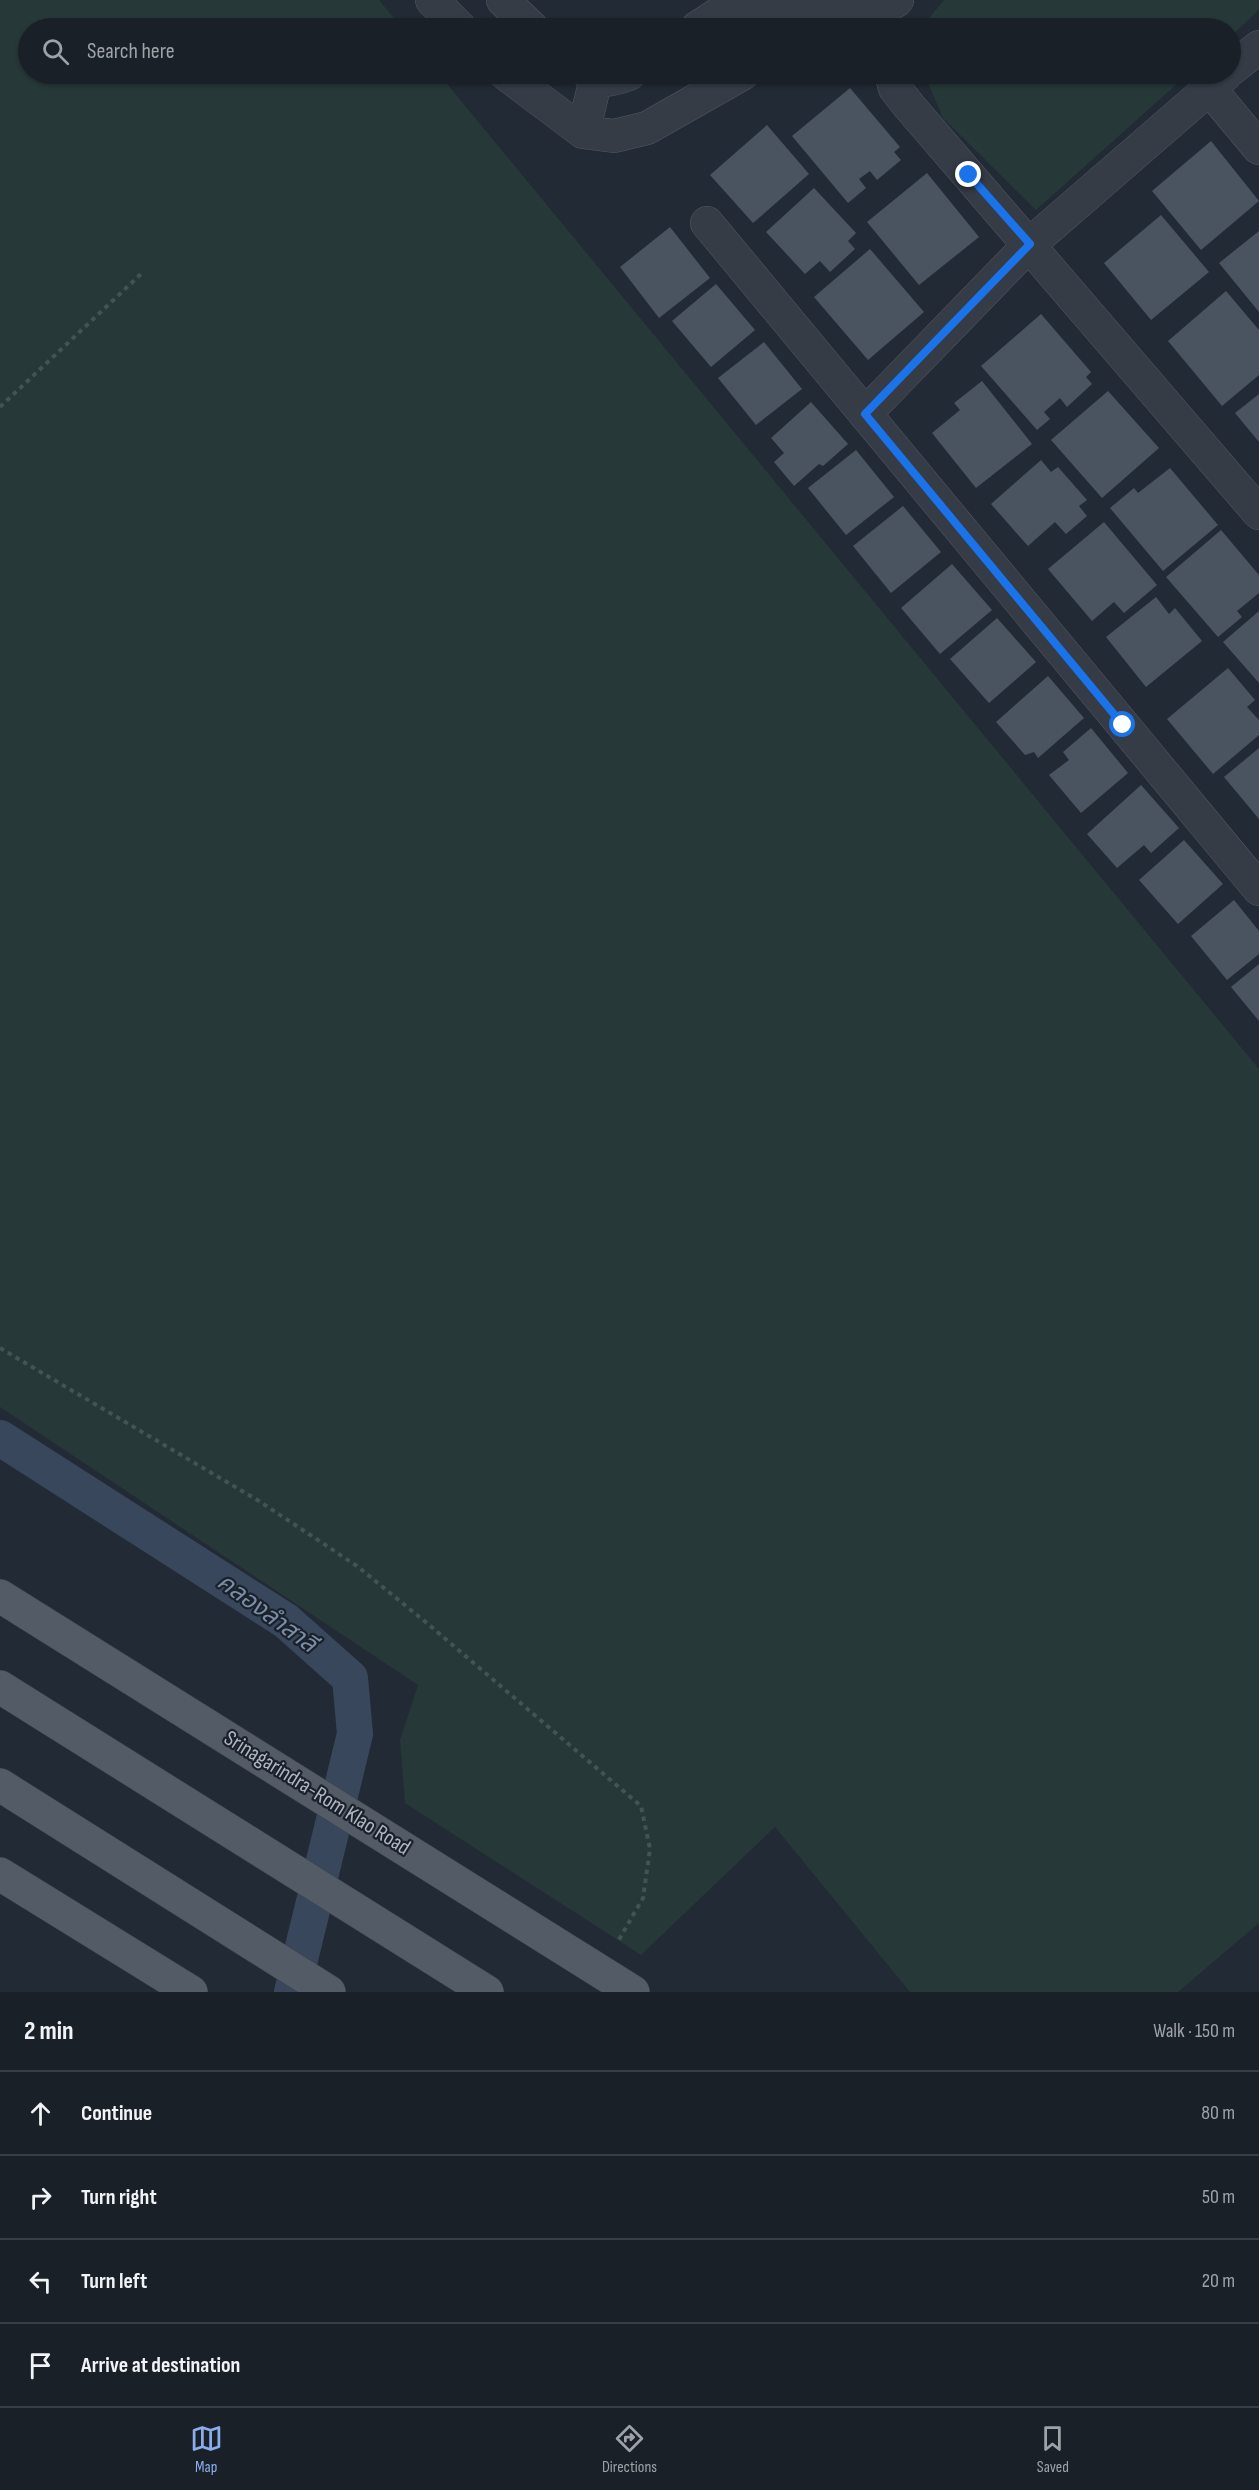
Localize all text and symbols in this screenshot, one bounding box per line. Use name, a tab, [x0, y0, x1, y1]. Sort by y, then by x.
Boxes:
search box	[18, 18, 1241, 84]
icon: search	[39, 35, 72, 68]
text: Search here	[87, 38, 174, 65]
route end	[955, 161, 981, 187]
route start	[1109, 711, 1135, 737]
water label: คลองลำสาลี	[212, 1567, 325, 1660]
street label: Srinagarindra-Rom Klao Road	[219, 1725, 415, 1861]
text: 2 min	[24, 2016, 74, 2047]
text: Walk · 150 m	[1153, 2019, 1235, 2043]
icon: ahead	[24, 2097, 57, 2130]
text: Continue	[81, 2100, 152, 2127]
text: 80 m	[1201, 2101, 1235, 2125]
icon: right	[24, 2181, 57, 2214]
text: Turn right	[81, 2184, 157, 2211]
text: 50 m	[1202, 2185, 1235, 2209]
icon: left	[24, 2265, 57, 2298]
text: Turn left	[81, 2268, 147, 2295]
text: 20 m	[1202, 2269, 1235, 2293]
icon: arrive	[24, 2349, 57, 2382]
text: Arrive at destination	[81, 2352, 240, 2379]
tab: Map	[190, 2422, 223, 2477]
tab: Directions	[602, 2422, 657, 2477]
tab: Saved	[1036, 2422, 1069, 2477]

